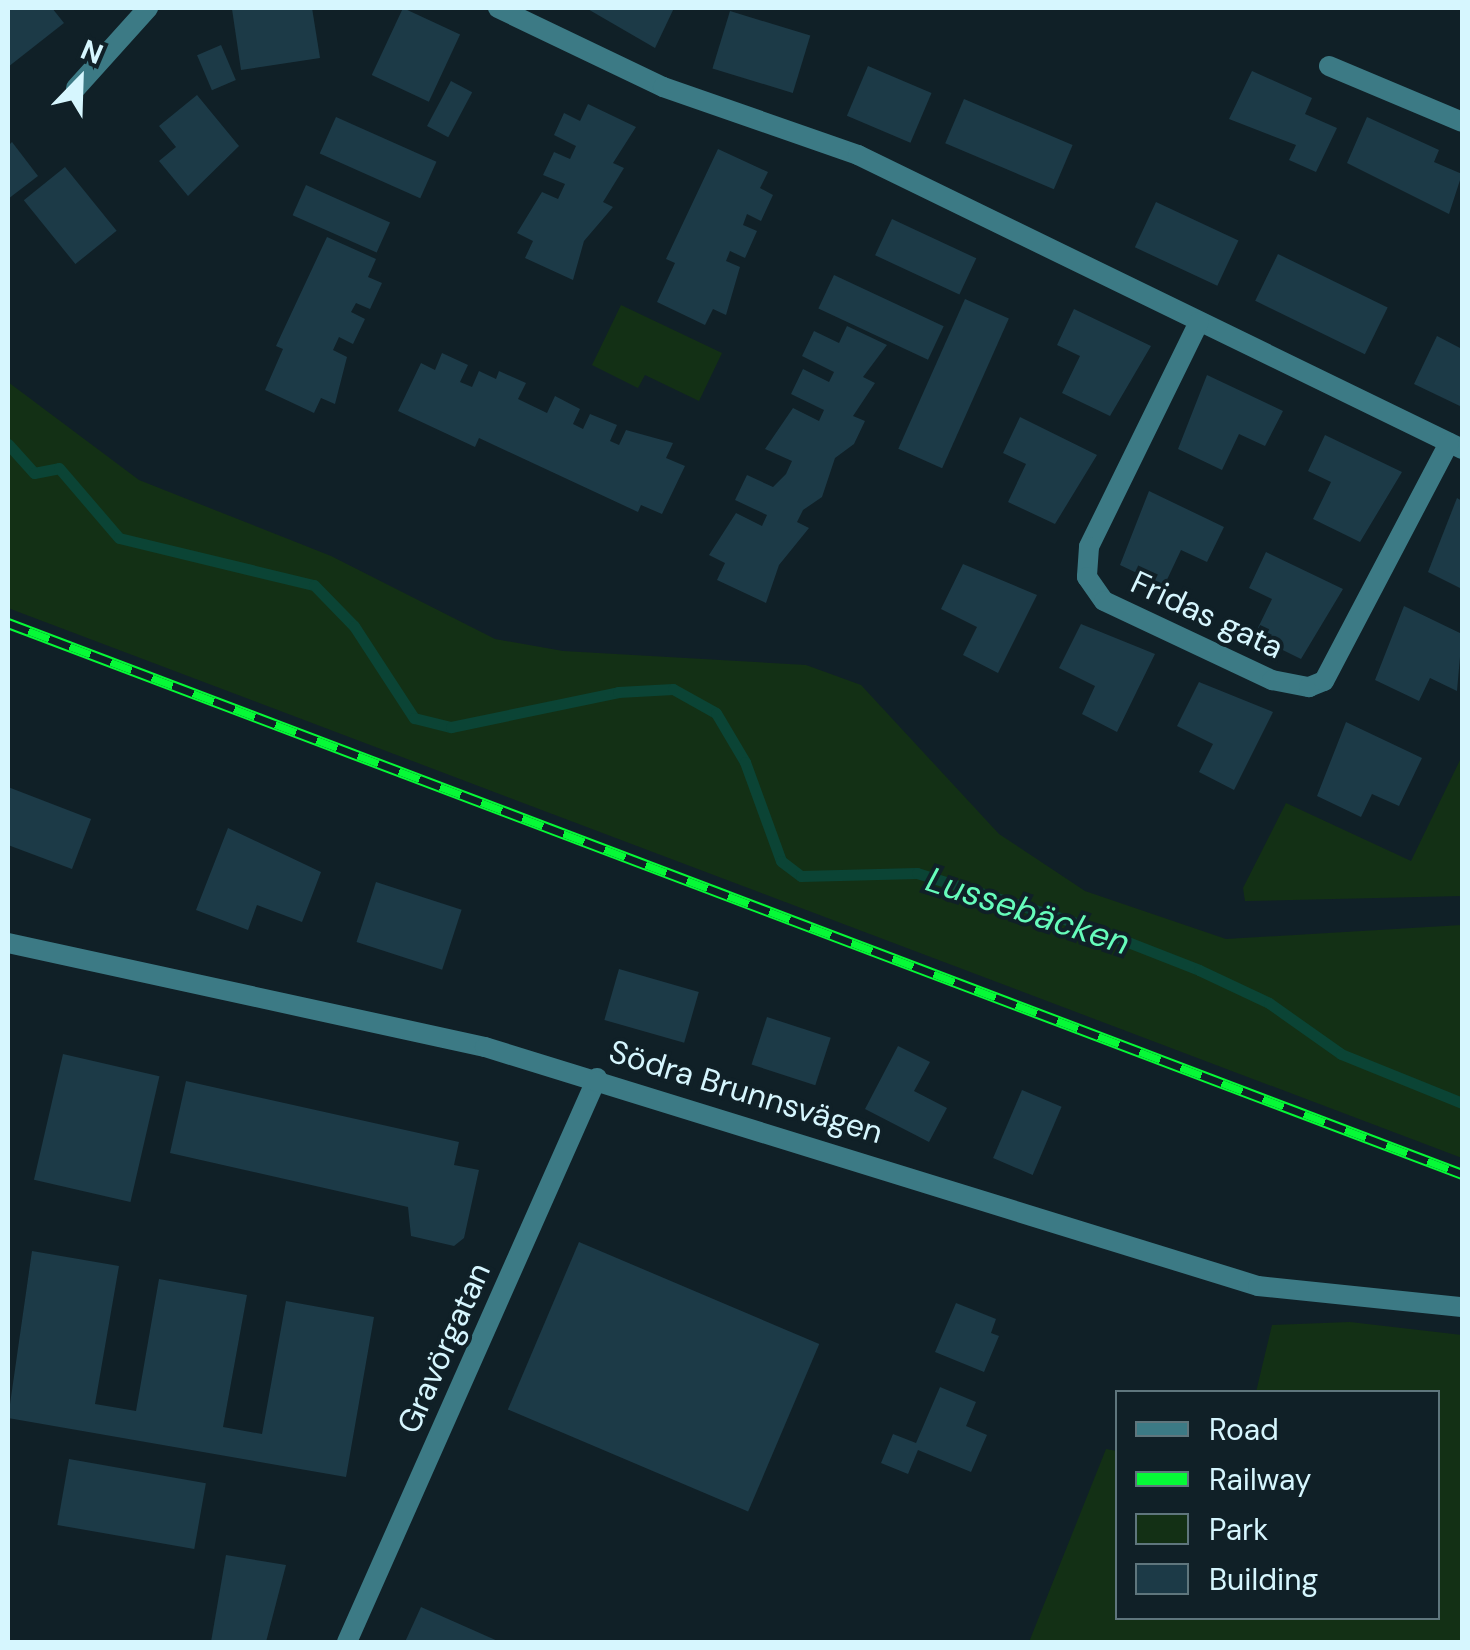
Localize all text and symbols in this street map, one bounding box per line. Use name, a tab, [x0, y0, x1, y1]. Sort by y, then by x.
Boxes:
north arrow	[30, 30, 130, 130]
text: N	[75, 31, 109, 73]
street label: Fridas gata	[1125, 563, 1289, 667]
water label: Lussebäcken	[921, 858, 1135, 964]
street label: Södra Brunnsvägen	[605, 1032, 887, 1152]
street label: Gravörgatan	[389, 1257, 499, 1439]
legend	[1115, 1390, 1440, 1620]
text: Road	[1209, 1410, 1279, 1449]
text: Railway	[1209, 1460, 1312, 1499]
text: Park	[1209, 1510, 1268, 1549]
text: Building	[1209, 1560, 1318, 1599]

